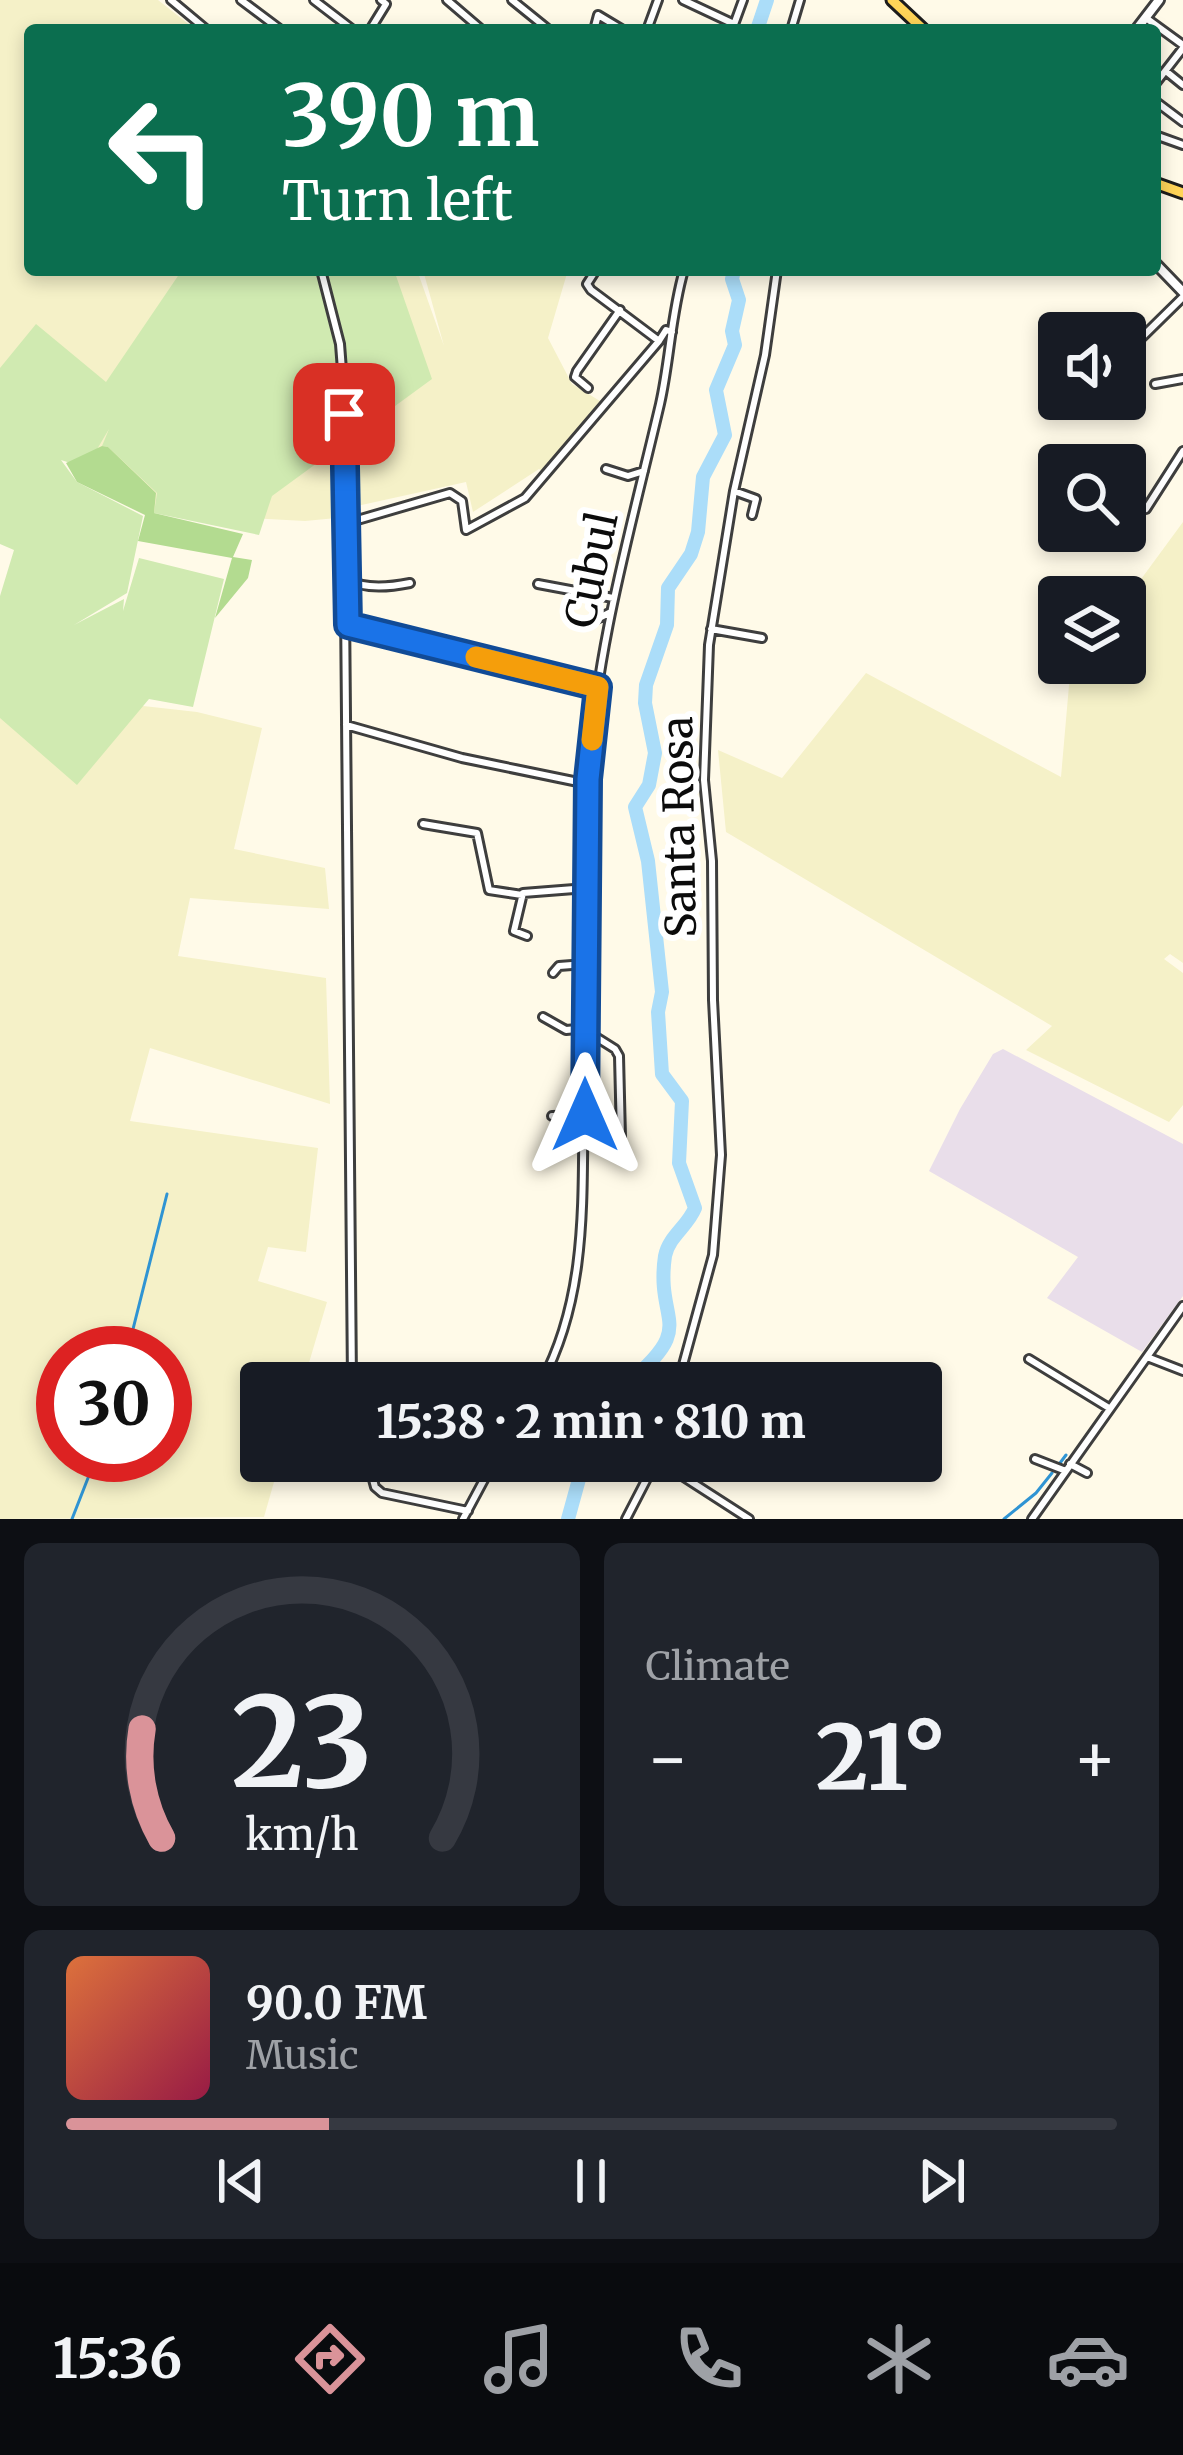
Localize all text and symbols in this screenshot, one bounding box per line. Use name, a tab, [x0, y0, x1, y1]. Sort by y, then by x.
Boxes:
text: 390 m	[282, 63, 540, 169]
icon: left	[84, 72, 240, 228]
text: Turn left	[282, 167, 513, 235]
map controls	[1038, 312, 1146, 684]
button: sound	[1038, 312, 1146, 420]
pin	[293, 363, 395, 465]
icon: arrive	[311, 381, 377, 447]
button: search	[1038, 444, 1146, 552]
street label: Cubul	[553, 507, 629, 633]
button: layers	[1038, 576, 1146, 684]
street label: Santa Rosa	[651, 716, 707, 938]
position arrow	[522, 1052, 648, 1178]
speed limit sign: 30	[36, 1326, 192, 1482]
text: 15:38 · 2 min · 810 m	[376, 1394, 806, 1450]
text: Climate	[646, 1642, 790, 1691]
text: 23	[231, 1664, 373, 1821]
text: 21°	[816, 1701, 947, 1815]
text: −	[646, 1717, 690, 1800]
text: +	[1073, 1717, 1117, 1800]
text: km/h	[245, 1807, 359, 1861]
text: 90.0 FM	[246, 1975, 427, 2031]
text: Music	[246, 2031, 359, 2080]
icon: previous	[208, 2148, 274, 2214]
icon: pause	[558, 2148, 624, 2214]
icon: next	[909, 2148, 975, 2214]
icon: directions	[288, 2317, 372, 2401]
icon: music	[477, 2317, 561, 2401]
icon: phone	[667, 2317, 751, 2401]
icon: climate	[857, 2317, 941, 2401]
icon: car	[1046, 2317, 1130, 2401]
text: 15:36	[53, 2325, 182, 2393]

